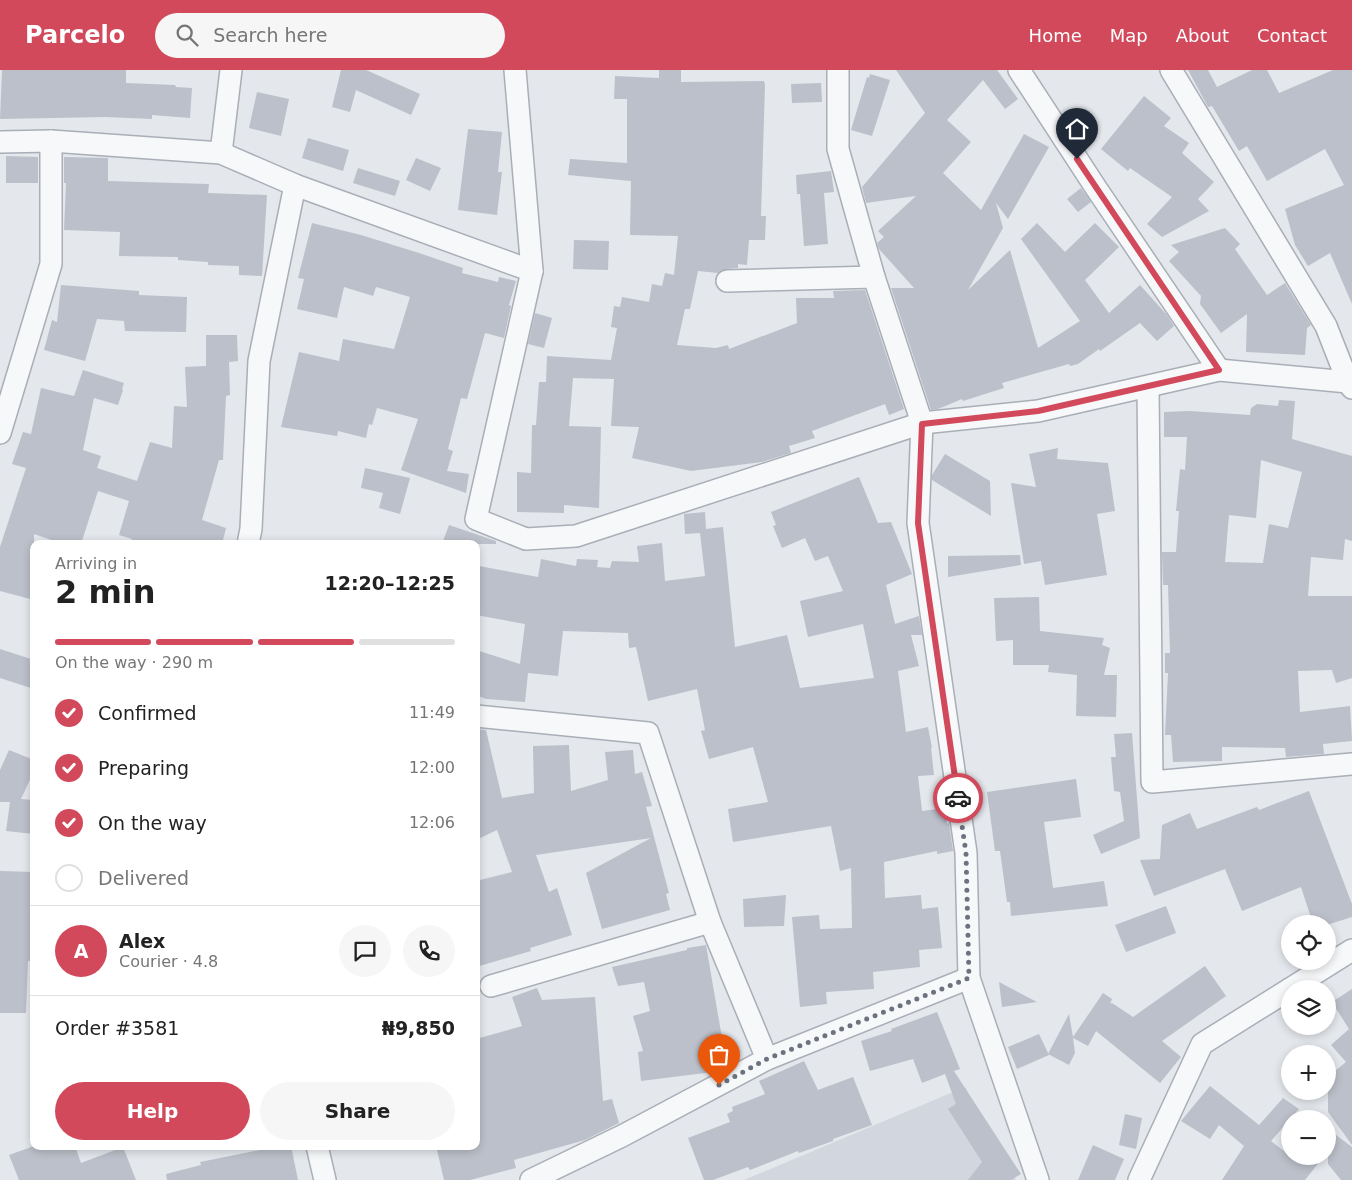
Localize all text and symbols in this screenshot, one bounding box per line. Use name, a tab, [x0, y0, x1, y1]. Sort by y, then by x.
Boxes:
search box	[155, 13, 505, 58]
text: Parcelo	[25, 21, 125, 49]
icon: search	[173, 21, 201, 49]
text: Search here	[213, 24, 327, 46]
text: Home	[1029, 25, 1082, 46]
text: Map	[1110, 25, 1148, 46]
text: About	[1176, 25, 1229, 46]
text: Contact	[1257, 25, 1327, 46]
pin	[1056, 108, 1098, 159]
icon: home	[1063, 115, 1091, 143]
text: Arriving in	[55, 554, 137, 573]
text: 12:20–12:25	[325, 572, 455, 594]
text: 2 min	[55, 573, 156, 611]
text: On the way · 290 m	[55, 653, 213, 672]
icon: check	[55, 699, 83, 727]
text: Confirmed	[98, 702, 197, 724]
text: 11:49	[409, 703, 455, 722]
icon: check	[55, 754, 83, 782]
text: Preparing	[98, 757, 189, 779]
text: 12:00	[409, 758, 455, 777]
courier	[933, 773, 983, 823]
icon: car	[944, 784, 972, 812]
icon: check	[55, 809, 83, 837]
text: On the way	[98, 812, 207, 834]
text: 12:06	[409, 813, 455, 832]
text: Delivered	[98, 867, 189, 889]
map controls	[1281, 915, 1336, 1165]
button: locate	[1281, 915, 1336, 970]
button: chat	[339, 925, 391, 977]
button: phone	[403, 925, 455, 977]
text: Alex	[119, 930, 165, 952]
text: A	[74, 940, 88, 962]
text: Courier · 4.8	[119, 952, 218, 971]
button: layers	[1281, 980, 1336, 1035]
text: Order #3581	[55, 1017, 179, 1039]
text: ₦9,850	[382, 1017, 455, 1039]
pin	[698, 1034, 740, 1085]
icon: bag	[705, 1041, 733, 1069]
button: +	[1281, 1045, 1336, 1100]
button: Help	[55, 1082, 250, 1140]
button: Share	[260, 1082, 455, 1140]
button: −	[1281, 1110, 1336, 1165]

